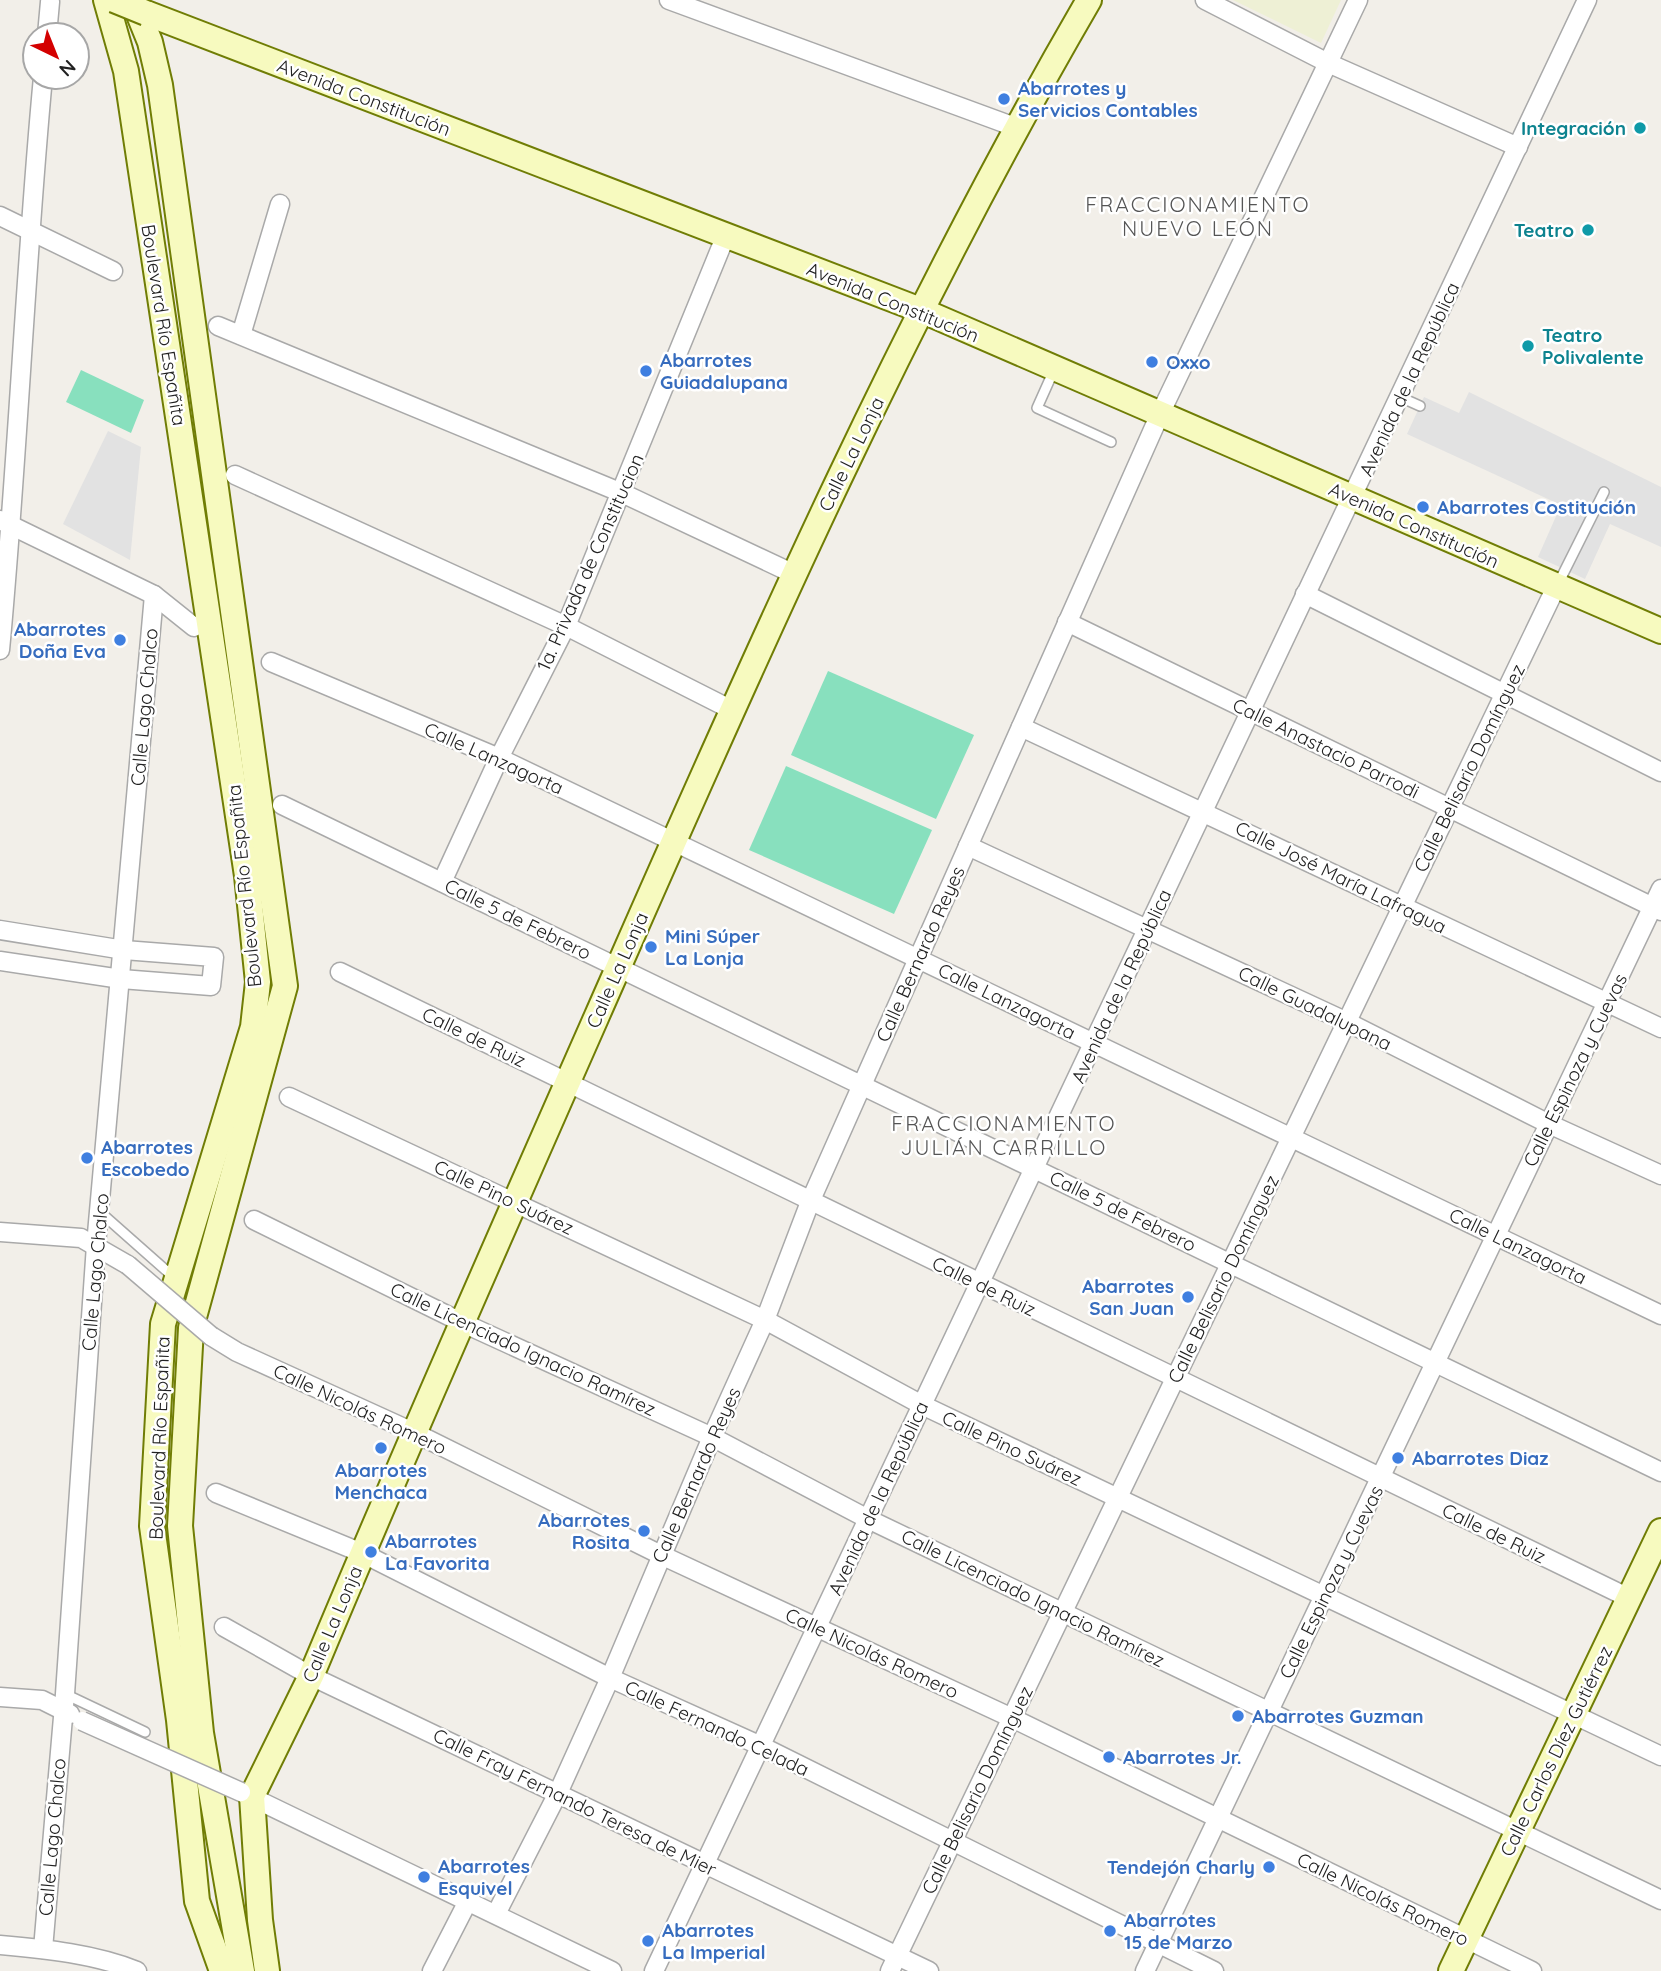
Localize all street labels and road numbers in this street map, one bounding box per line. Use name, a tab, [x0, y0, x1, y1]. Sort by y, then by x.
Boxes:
street label: Avenida Constitución	[274, 53, 454, 141]
street label: Boulevard Río Españita	[136, 222, 192, 428]
street label: Avenida Constitución	[803, 256, 983, 348]
street label: Avenida de la República	[1353, 278, 1465, 480]
street label: Calle La Lonja	[813, 393, 889, 515]
street label: 1a. Privada de Constitucion	[531, 450, 649, 674]
street label: Avenida Constitución	[1325, 477, 1503, 573]
street label: Calle Lago Chalco	[125, 627, 163, 787]
street label: Calle Belisario Domínguez	[1408, 660, 1530, 876]
street label: Calle Anastacio Parrodi	[1229, 692, 1423, 804]
street label: Calle Lanzagorta	[421, 717, 567, 799]
street label: Boulevard Río Españita	[221, 783, 267, 989]
street label: Calle José María Lafragua	[1231, 815, 1451, 939]
street label: Calle Bernardo Reyes	[870, 862, 970, 1046]
street label: Calle 5 de Febrero	[441, 873, 595, 965]
street label: Avenida de la República	[1065, 885, 1177, 1087]
street label: Calle La Lonja	[581, 908, 653, 1032]
street label: Calle Lanzagorta	[934, 957, 1080, 1045]
street label: Calle Guadalupana	[1234, 960, 1396, 1056]
street label: Calle Espinoza y Cuevas	[1518, 969, 1632, 1171]
street label: Calle de Ruiz	[418, 1002, 530, 1072]
street label: Calle Pino Suárez	[430, 1154, 578, 1240]
street label: Calle 5 de Febrero	[1046, 1165, 1200, 1257]
street label: Calle Belisario Domínguez	[1162, 1171, 1284, 1387]
street label: Calle Lago Chalco	[76, 1192, 114, 1352]
street label: Calle Lanzagorta	[1445, 1202, 1591, 1290]
street label: Calle de Ruiz	[928, 1251, 1040, 1321]
street label: Calle Licenciado Ignacio Ramírez	[387, 1277, 659, 1421]
street label: Boulevard Río Españita	[143, 1336, 175, 1540]
street label: Calle Nicolás Romero	[270, 1358, 450, 1460]
street label: Calle Bernardo Reyes	[646, 1383, 746, 1567]
street label: Avenida de la República	[822, 1397, 934, 1599]
street label: Calle Pino Suárez	[938, 1405, 1086, 1491]
street label: Calle Espinoza y Cuevas	[1274, 1481, 1388, 1683]
street label: Calle de Ruiz	[1438, 1498, 1550, 1568]
street label: Calle Licenciado Ignacio Ramírez	[897, 1524, 1169, 1672]
street label: Calle La Lonja	[297, 1562, 367, 1686]
street label: Calle Nicolás Romero	[782, 1602, 962, 1704]
street label: Calle Carlos Díez Gutiérrez	[1494, 1642, 1618, 1860]
street label: Calle Fernando Celada	[621, 1675, 813, 1781]
street label: Calle Belisario Domínguez	[916, 1682, 1038, 1898]
street label: Calle Fray Fernando Teresa de Mier	[429, 1723, 721, 1882]
street label: Calle Lago Chalco	[33, 1757, 71, 1917]
street label: Calle Nicolás Romero	[1293, 1847, 1473, 1951]

